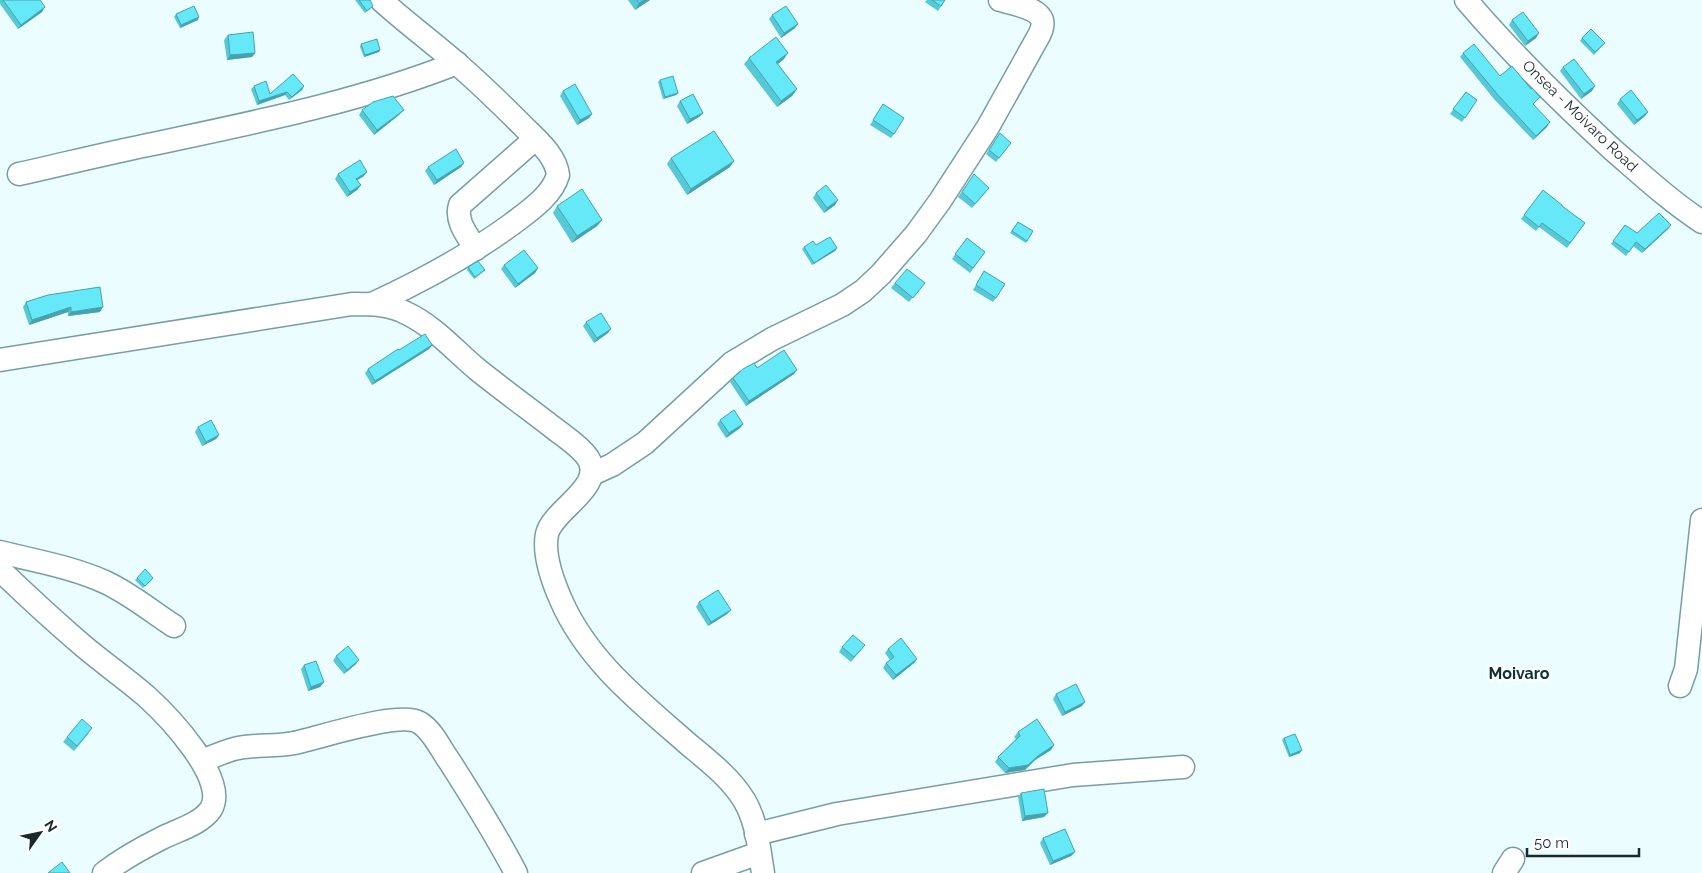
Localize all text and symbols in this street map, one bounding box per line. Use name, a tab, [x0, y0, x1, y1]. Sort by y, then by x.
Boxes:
street label: Onsea - Moivaro Road	[1519, 56, 1641, 176]
district label: Moivaro	[1488, 664, 1550, 683]
north arrow	[15, 808, 65, 858]
text: N	[41, 817, 61, 835]
scale bar	[1527, 826, 1640, 858]
text: 50 m	[1534, 834, 1569, 852]

